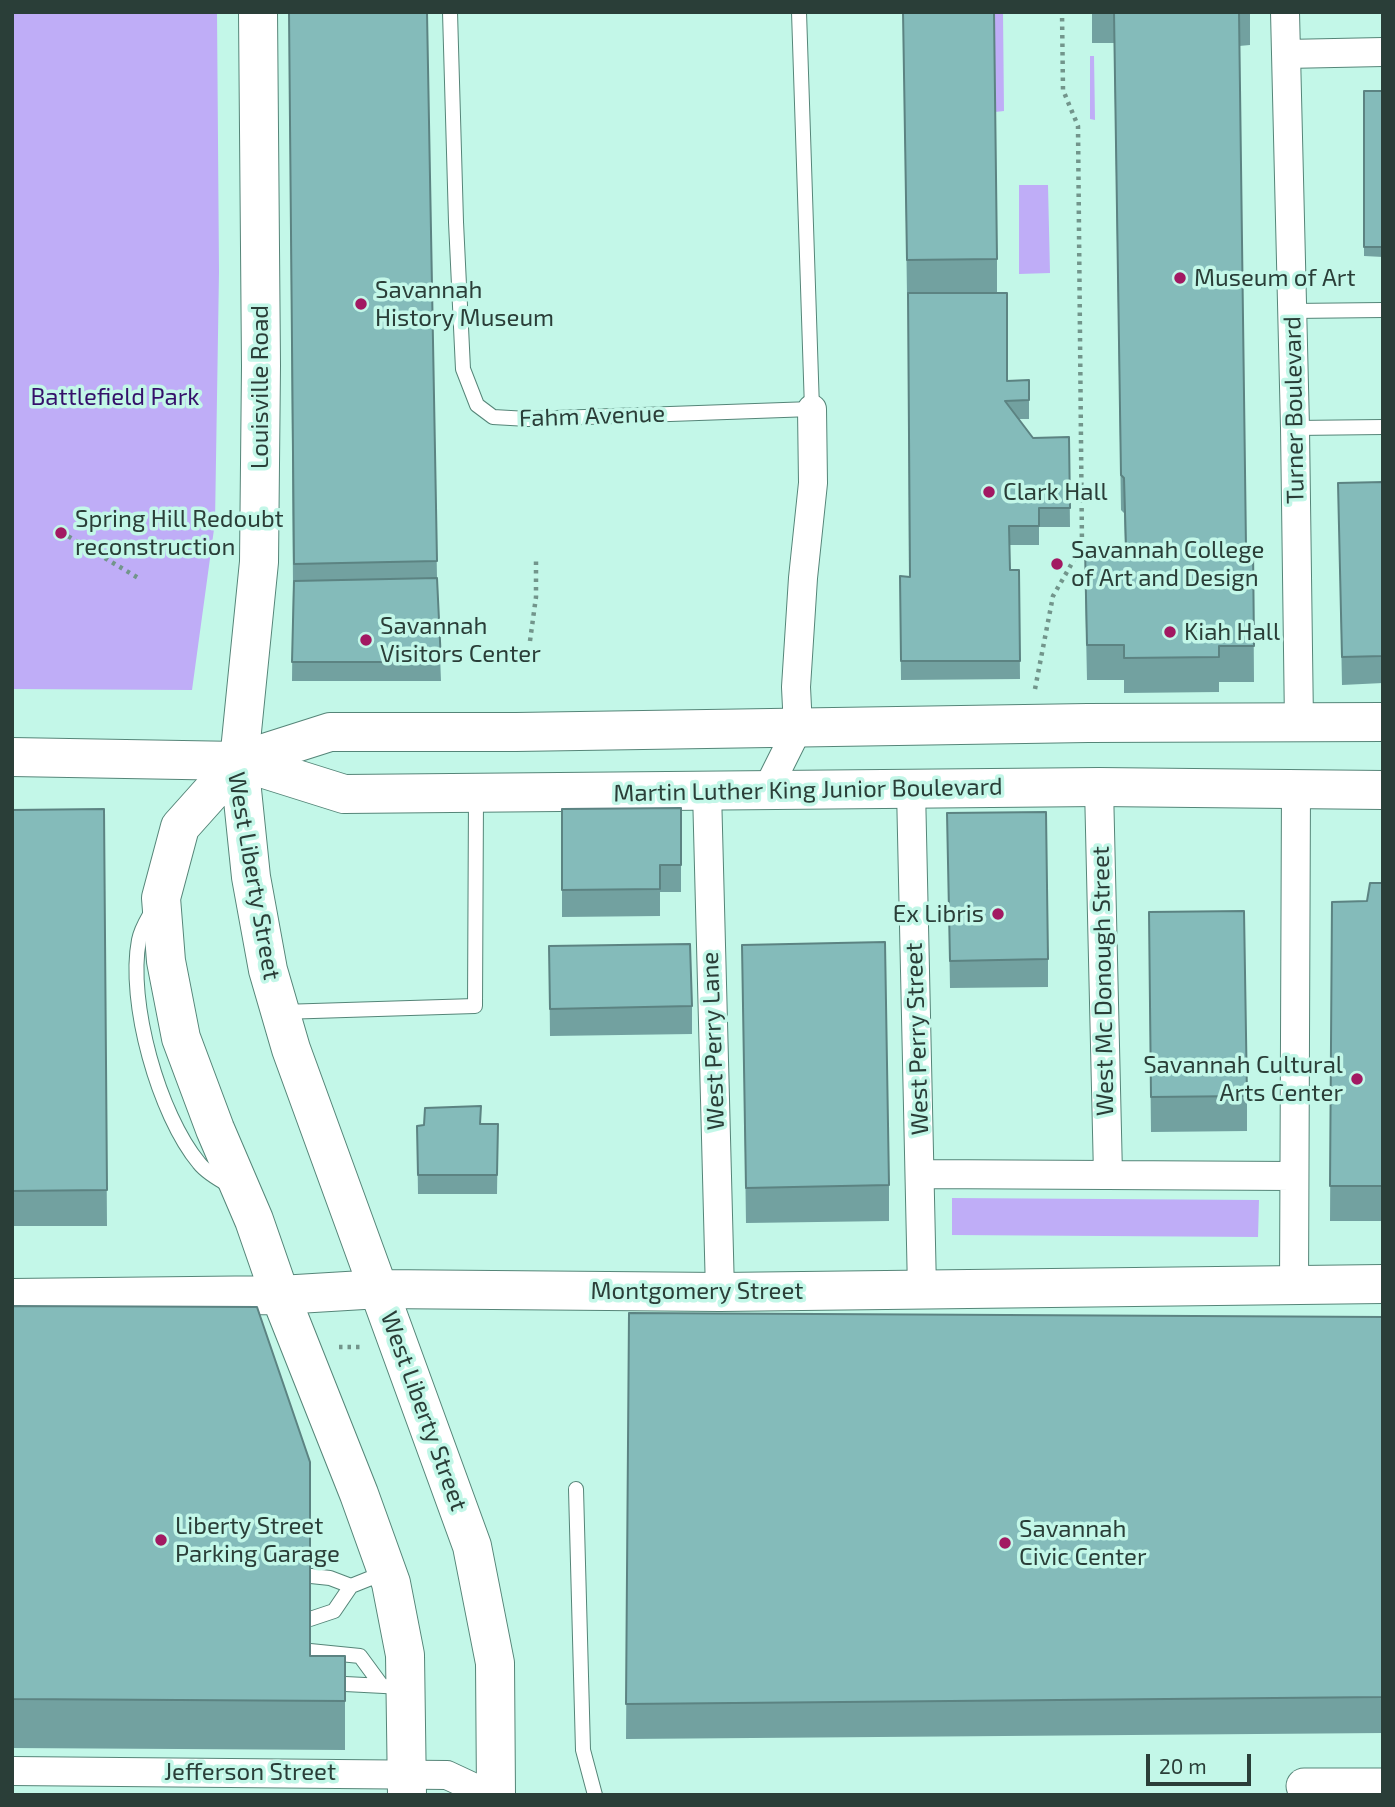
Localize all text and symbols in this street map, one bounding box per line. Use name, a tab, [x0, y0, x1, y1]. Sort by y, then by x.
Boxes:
place label: Museum of Art	[1194, 264, 1356, 292]
marker: Museum of Art	[1172, 270, 1188, 286]
place label: Savannah History Museum	[375, 276, 554, 332]
marker: Savannah History Museum	[353, 296, 369, 312]
street label: Louisville Road	[246, 305, 274, 469]
street label: Turner Boulevard	[1278, 316, 1310, 504]
park label: Battlefield Park	[30, 383, 200, 411]
street label: Fahm Avenue	[518, 399, 666, 433]
place label: Clark Hall	[1003, 478, 1108, 506]
marker: Clark Hall	[981, 484, 997, 500]
place label: Spring Hill Redoubt reconstruction	[75, 505, 284, 561]
marker: Spring Hill Redoubt reconstruction	[53, 525, 69, 541]
place label: Savannah College of Art and Design	[1071, 536, 1264, 592]
marker: Savannah College of Art and Design	[1049, 556, 1065, 572]
place label: Savannah Visitors Center	[380, 612, 541, 668]
place label: Kiah Hall	[1184, 618, 1280, 646]
marker: Kiah Hall	[1162, 624, 1178, 640]
marker: Savannah Visitors Center	[358, 632, 374, 648]
street label: West Liberty Street	[222, 770, 286, 982]
street label: Martin Luther King Junior Boulevard	[613, 772, 1003, 808]
street label: West Mc Donough Street	[1086, 846, 1120, 1116]
place label: Ex Libris	[893, 900, 984, 928]
marker: Ex Libris	[990, 906, 1006, 922]
street label: West Perry Street	[899, 942, 935, 1136]
street label: West Perry Lane	[695, 951, 731, 1131]
place label: Savannah Cultural Arts Center	[1143, 1051, 1343, 1107]
marker: Savannah Cultural Arts Center	[1349, 1071, 1365, 1087]
street label: Montgomery Street	[591, 1277, 803, 1305]
street label: West Liberty Street	[375, 1307, 473, 1515]
place label: Liberty Street Parking Garage	[175, 1512, 340, 1568]
place label: Savannah Civic Center	[1019, 1515, 1147, 1571]
marker: Liberty Street Parking Garage	[153, 1532, 169, 1548]
marker: Savannah Civic Center	[997, 1535, 1013, 1551]
scale bar	[1150, 1741, 1255, 1785]
text: 20 m	[1159, 1753, 1207, 1778]
street label: Jefferson Street	[164, 1758, 336, 1786]

